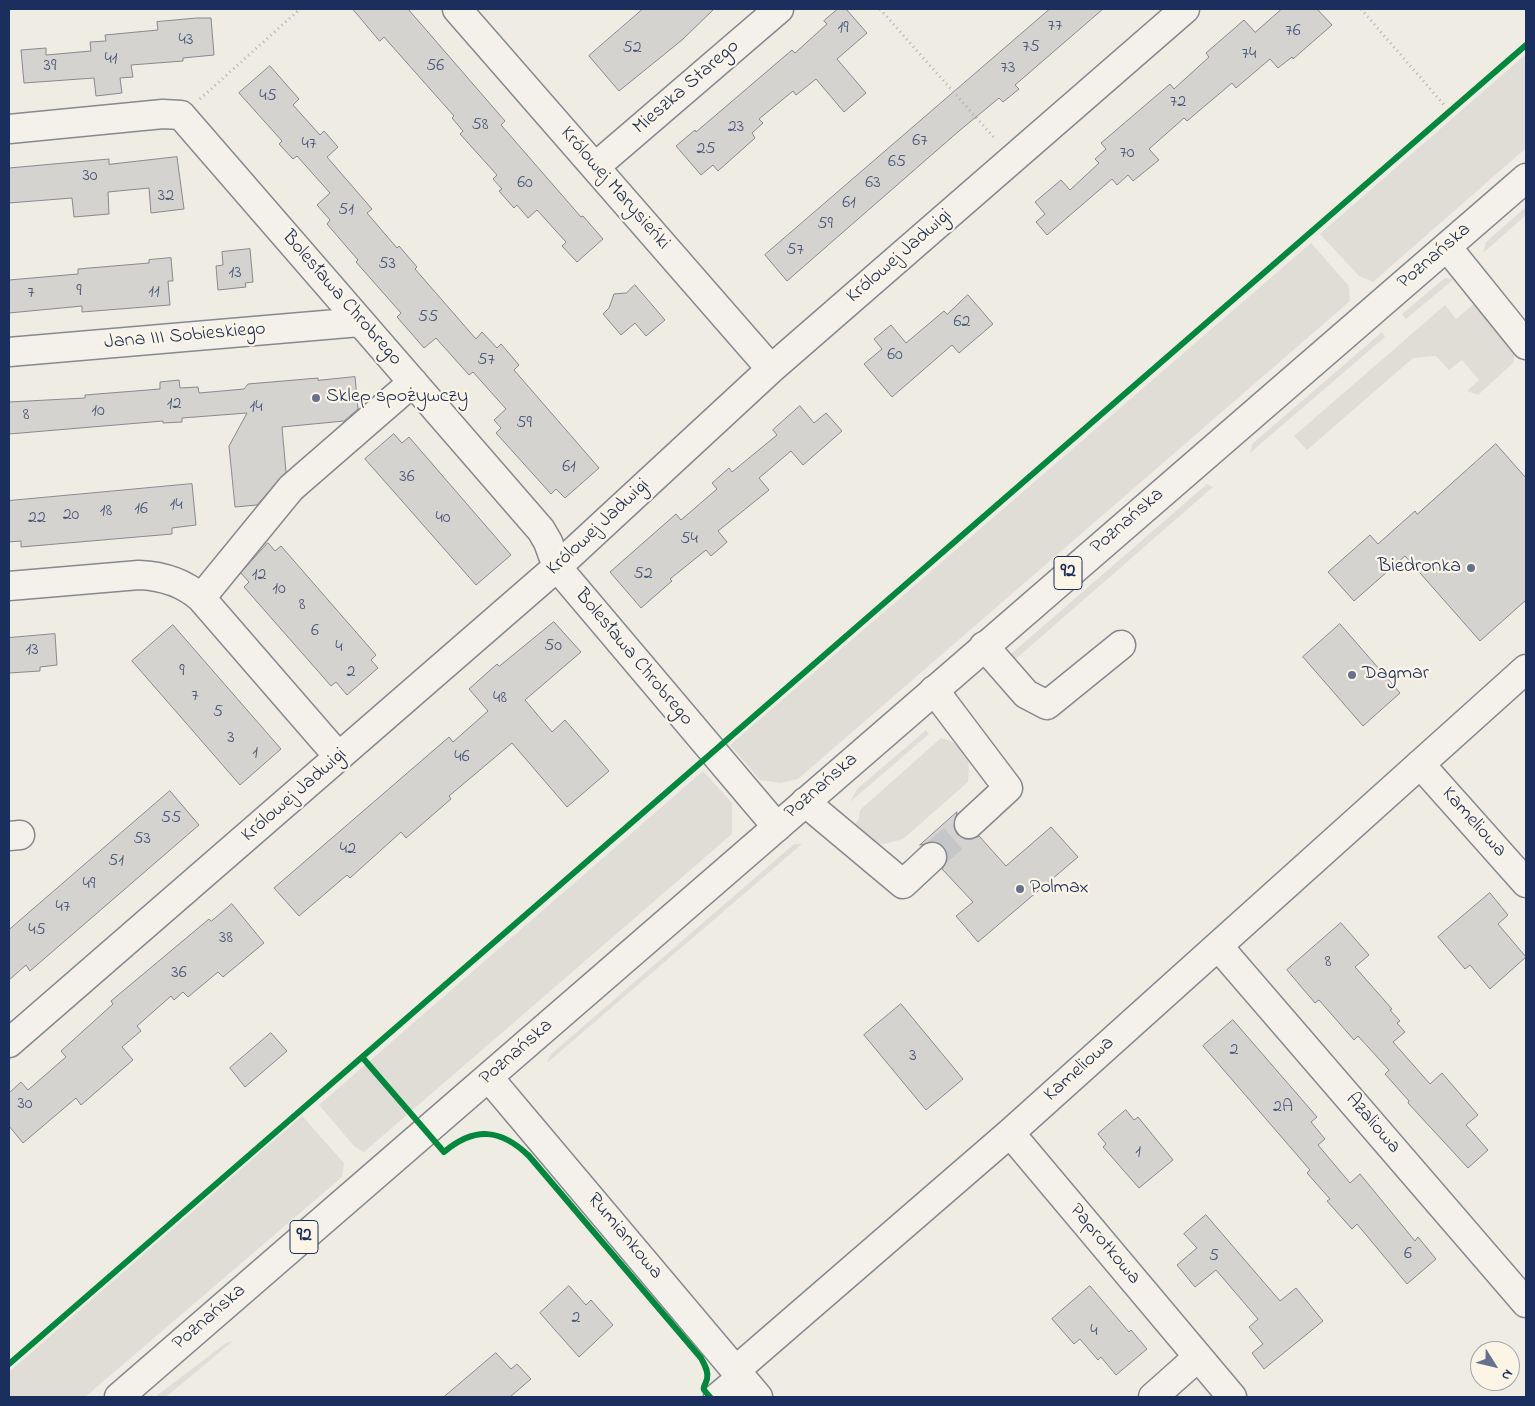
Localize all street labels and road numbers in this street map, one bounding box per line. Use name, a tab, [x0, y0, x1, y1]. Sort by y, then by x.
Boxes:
street label: Mieszka Starego	[629, 35, 745, 141]
street label: Królowej Marysieńki	[554, 122, 674, 256]
street label: Królowej Jadwigi	[842, 205, 958, 309]
street label: Poznańska	[1393, 219, 1477, 295]
street label: Bolesława Chrobrego	[276, 226, 406, 372]
street label: Jana III Sobieskiego	[103, 318, 267, 356]
street label: Królowej Jadwigi	[543, 474, 655, 582]
street label: Poznańska	[1086, 484, 1170, 560]
road number: 92	[1054, 556, 1082, 590]
street label: Bolesława Chrobrego	[569, 585, 697, 731]
street label: Królowej Jadwigi	[237, 744, 353, 848]
street label: Poznańska	[780, 749, 864, 825]
street label: Kameliowa	[1435, 783, 1511, 863]
street label: Poznańska	[475, 1015, 559, 1091]
street label: Kameliowa	[1040, 1032, 1120, 1108]
street label: Azaliowa	[1339, 1089, 1405, 1159]
street label: Rumiankowa	[581, 1189, 667, 1285]
street label: Paprotkowa	[1063, 1200, 1145, 1290]
road number: 92	[290, 1220, 318, 1254]
street label: Poznańska	[168, 1280, 252, 1356]

